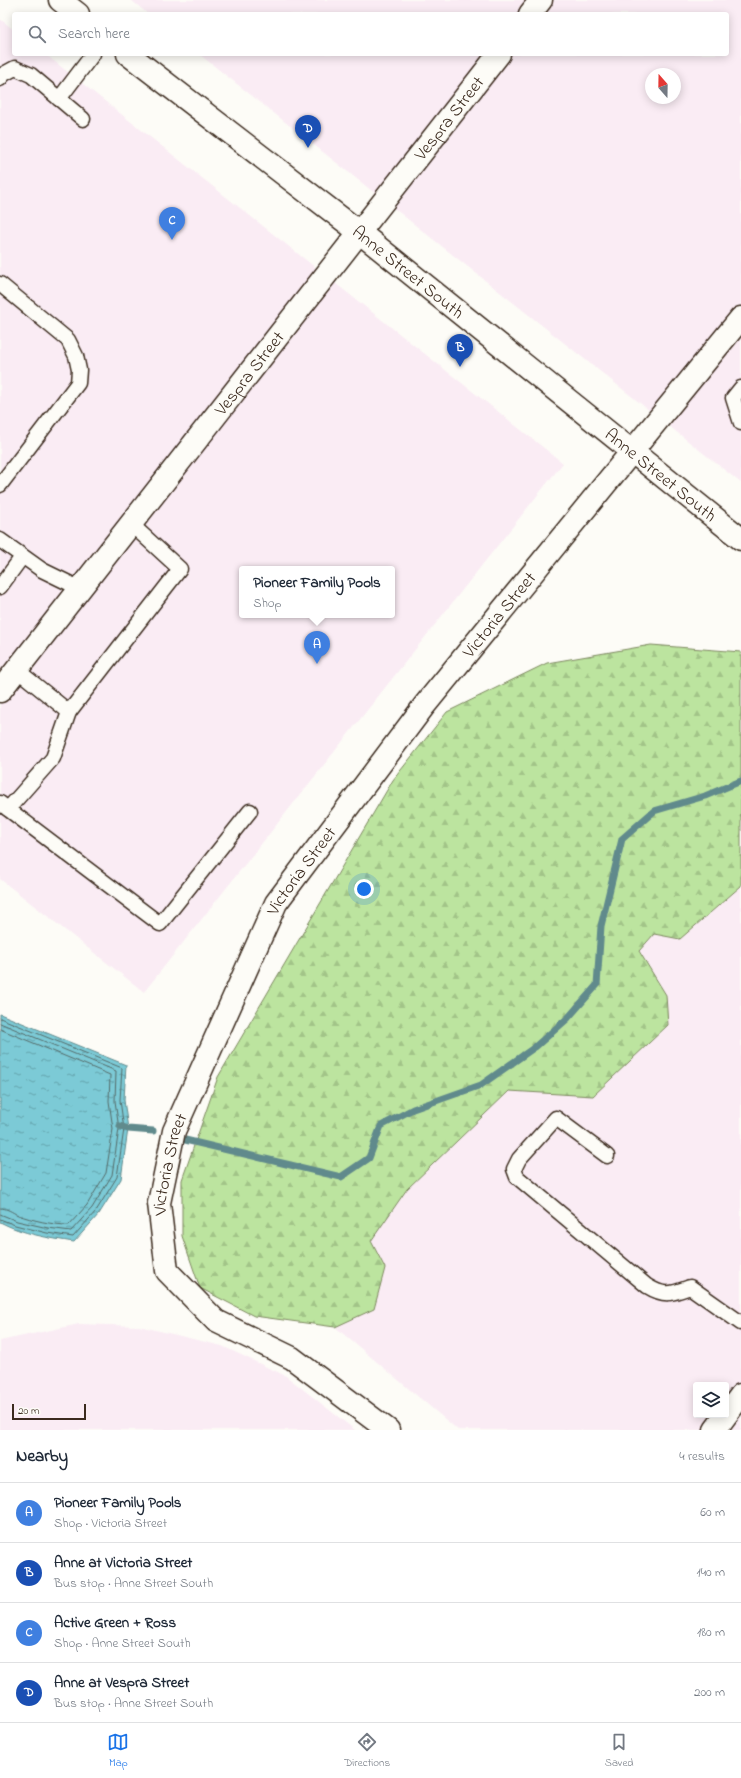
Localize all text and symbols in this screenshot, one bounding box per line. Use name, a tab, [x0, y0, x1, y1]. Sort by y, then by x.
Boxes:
search box	[12, 12, 729, 56]
icon: search	[26, 23, 48, 45]
text: Search here	[58, 23, 130, 45]
north arrow	[645, 68, 681, 104]
street label: Vespra Street	[409, 71, 492, 168]
pin: D	[295, 115, 321, 148]
pin: C	[159, 207, 185, 240]
street label: Anne Street South	[346, 220, 469, 326]
street label: Vespra Street	[209, 327, 292, 423]
pin: B	[447, 334, 473, 367]
street label: Anne Street South	[598, 423, 721, 529]
popup	[239, 566, 395, 618]
street label: Victoria Street	[457, 567, 544, 665]
text: Pioneer Family Pools	[253, 572, 381, 594]
text: Shop	[253, 594, 282, 613]
pin: A	[304, 631, 330, 664]
street label: Victoria Street	[261, 822, 344, 921]
your location	[354, 879, 374, 899]
street label: Victoria Street	[148, 1109, 195, 1217]
map controls	[693, 1382, 729, 1418]
button: layers	[693, 1382, 729, 1418]
scale bar	[12, 1402, 86, 1421]
text: 20 m	[18, 1403, 40, 1419]
text: Nearby	[16, 1444, 68, 1469]
text: 4 results	[679, 1447, 725, 1466]
text: Pioneer Family Pools	[54, 1492, 181, 1514]
text: A	[25, 1503, 33, 1522]
text: 60 m	[700, 1503, 725, 1522]
text: Shop · Victoria Street	[54, 1514, 167, 1533]
text: Anne at Victoria Street	[54, 1552, 192, 1574]
text: B	[25, 1563, 33, 1582]
text: 140 m	[697, 1563, 725, 1582]
text: Bus stop · Anne Street South	[54, 1574, 213, 1593]
text: Active Green + Ross	[54, 1612, 176, 1634]
text: C	[25, 1623, 33, 1642]
text: 180 m	[697, 1623, 725, 1642]
text: Shop · Anne Street South	[54, 1634, 191, 1653]
text: Anne at Vespra Street	[54, 1672, 189, 1694]
text: D	[24, 1683, 34, 1702]
text: 200 m	[694, 1683, 725, 1702]
text: Bus stop · Anne Street South	[54, 1694, 213, 1713]
tab: Map	[107, 1731, 129, 1771]
tab: Directions	[344, 1731, 390, 1771]
tab: Saved	[605, 1731, 634, 1771]

